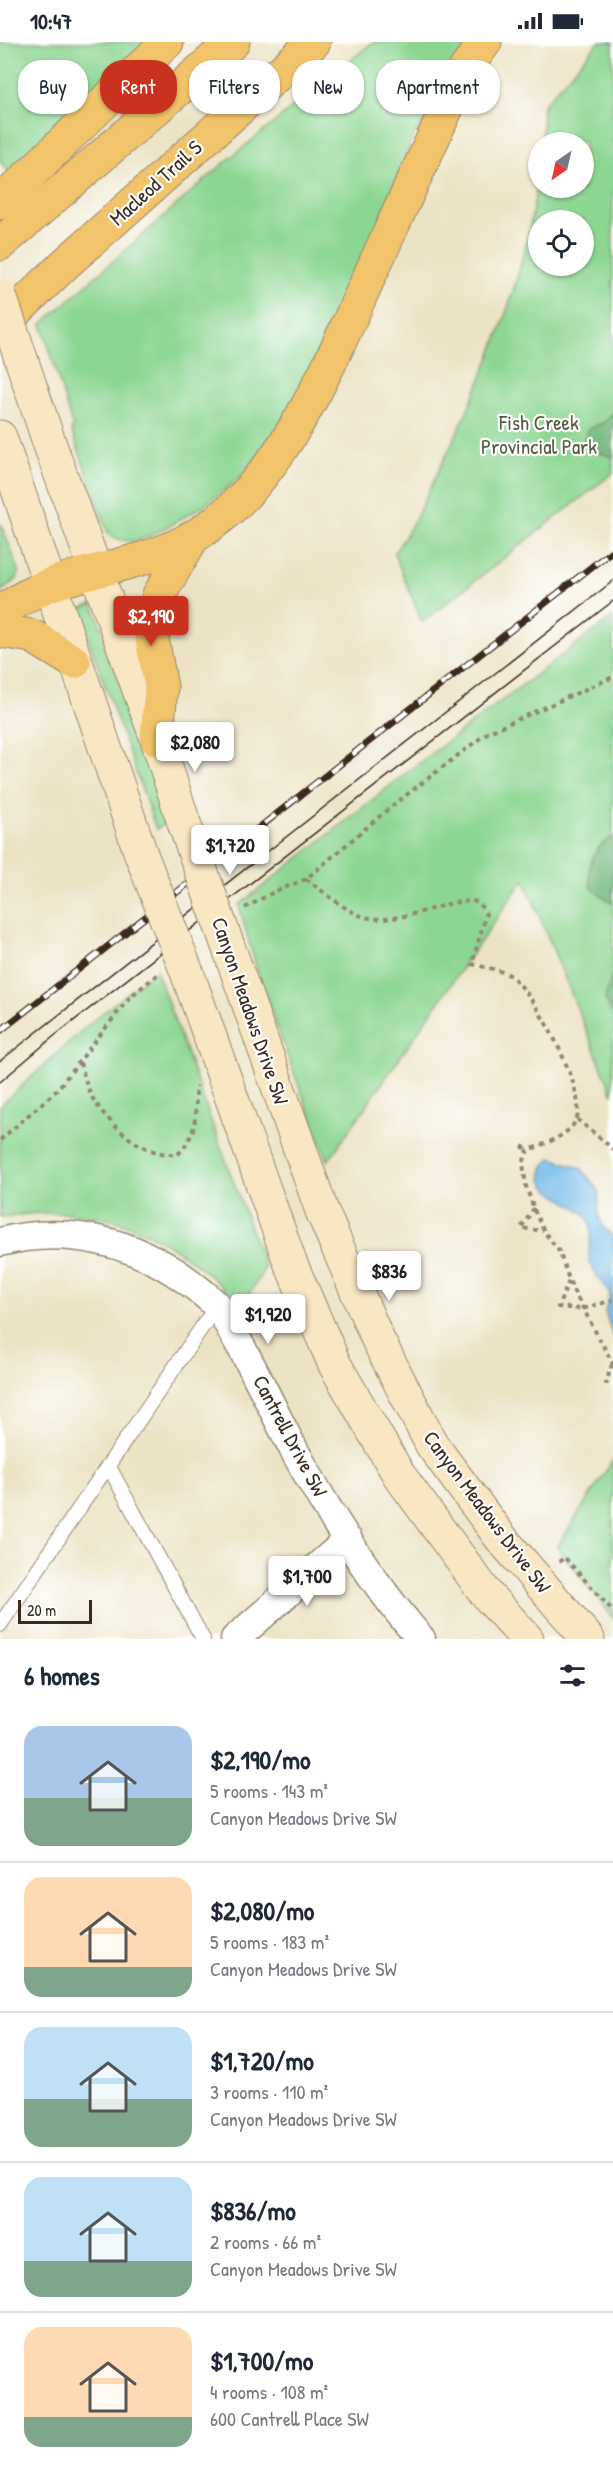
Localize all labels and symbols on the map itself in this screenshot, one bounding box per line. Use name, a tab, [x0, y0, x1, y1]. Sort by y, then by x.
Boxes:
north arrow	[528, 132, 594, 198]
street label: Macleod Trail S	[103, 133, 208, 232]
park label: Fish Creek Provincial Park	[481, 408, 597, 461]
pin: $2,190	[102, 596, 200, 647]
pin: $2,080	[146, 722, 244, 773]
pin: $1,720	[181, 825, 279, 876]
street label: Canyon Meadows Drive SW	[205, 913, 296, 1108]
pin: $836	[353, 1251, 425, 1302]
pin: $1,920	[219, 1294, 317, 1345]
street label: Cantrell Drive SW	[246, 1370, 335, 1502]
street label: Canyon Meadows Drive SW	[417, 1425, 558, 1599]
pin: $1,700	[258, 1556, 356, 1607]
scale bar	[18, 1597, 92, 1624]

